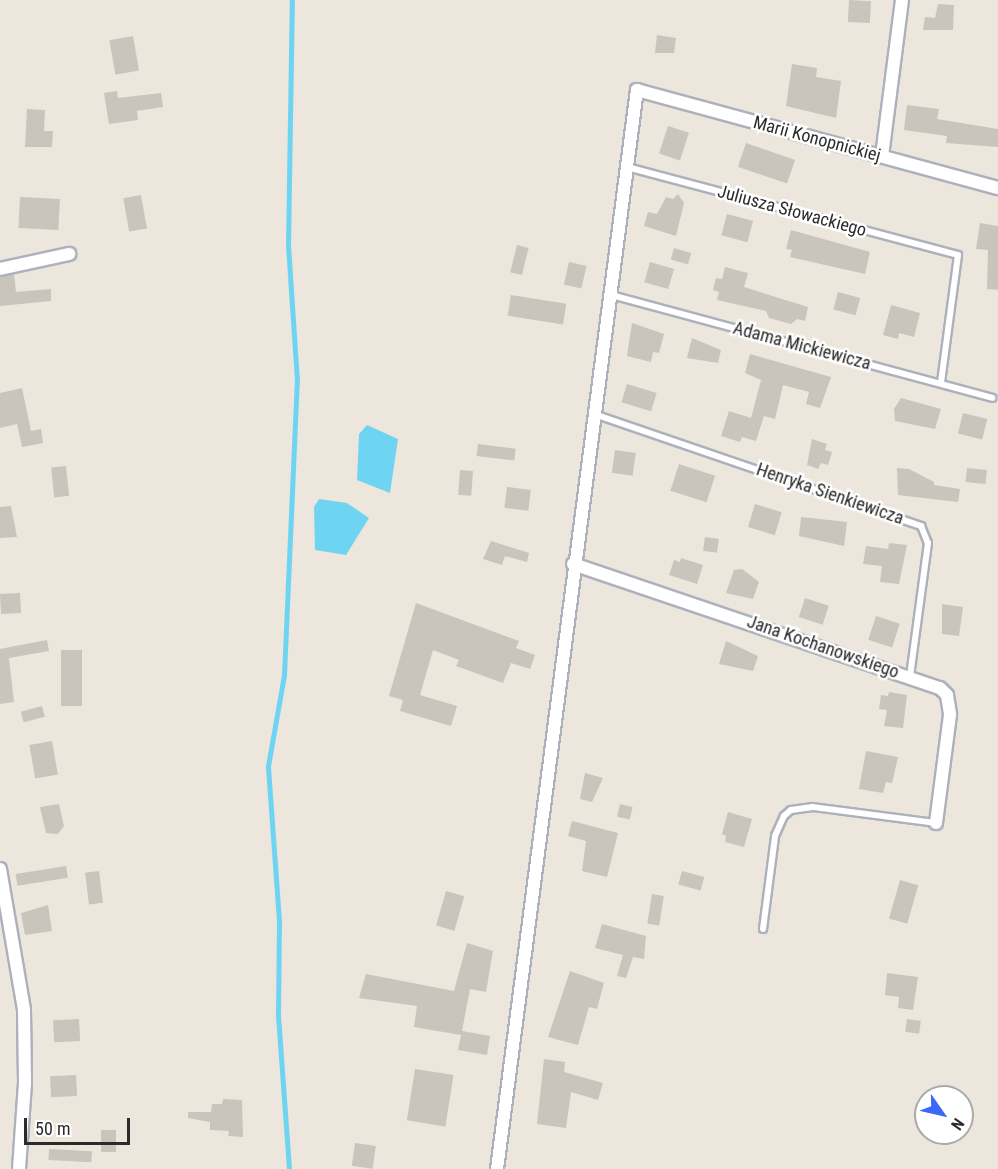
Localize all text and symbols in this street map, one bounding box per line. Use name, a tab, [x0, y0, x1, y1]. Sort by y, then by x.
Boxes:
street label: Marii Konopnickiej	[751, 112, 883, 166]
street label: Juliusza Słowackiego	[715, 181, 869, 241]
street label: Adama Mickiewicza	[731, 317, 873, 375]
street label: Henryka Sienkiewicza	[754, 459, 906, 529]
street label: Jana Kochanowskiego	[744, 611, 902, 683]
north arrow	[914, 1085, 974, 1145]
scale bar	[27, 1106, 134, 1144]
text: N	[947, 1115, 968, 1134]
text: 50 m	[35, 1118, 70, 1139]

